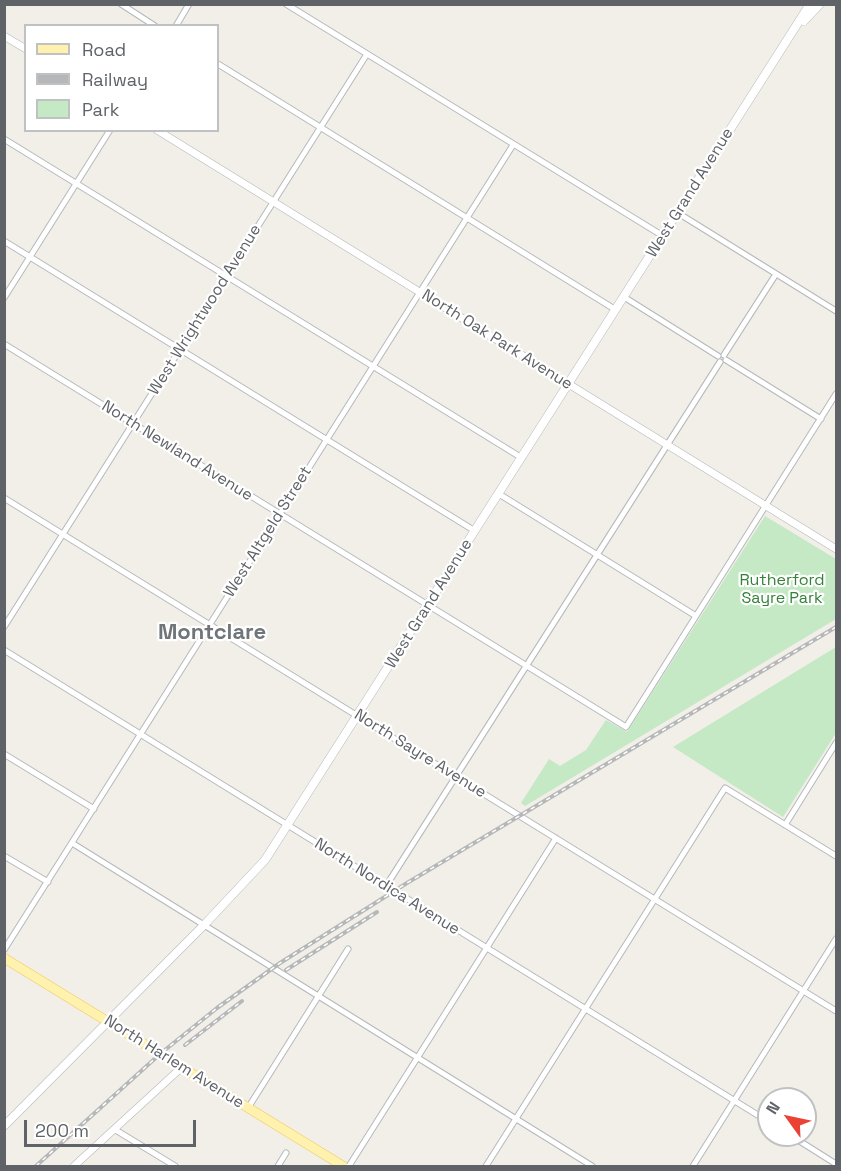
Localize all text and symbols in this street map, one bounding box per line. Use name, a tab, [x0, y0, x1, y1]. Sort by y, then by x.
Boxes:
legend	[24, 24, 219, 132]
text: Road	[82, 38, 126, 61]
text: Railway	[82, 68, 148, 91]
text: Park	[82, 98, 119, 121]
street label: West Grand Avenue	[642, 125, 738, 261]
street label: West Wrightwood Avenue	[145, 221, 265, 399]
street label: North Oak Park Avenue	[418, 286, 576, 394]
street label: North Newland Avenue	[98, 397, 256, 505]
street label: West Altgeld Street	[220, 463, 316, 601]
street label: West Grand Avenue	[381, 536, 477, 672]
park label: Rutherford Sayre Park	[739, 571, 825, 609]
district label: Montclare	[158, 620, 266, 646]
street label: North Sayre Avenue	[350, 706, 490, 802]
street label: North Nordica Avenue	[311, 834, 463, 940]
street label: North Harlem Avenue	[101, 1011, 247, 1113]
north arrow	[757, 1087, 817, 1147]
text: N	[761, 1098, 785, 1118]
scale bar	[27, 1108, 200, 1146]
text: 200 m	[35, 1119, 89, 1142]

